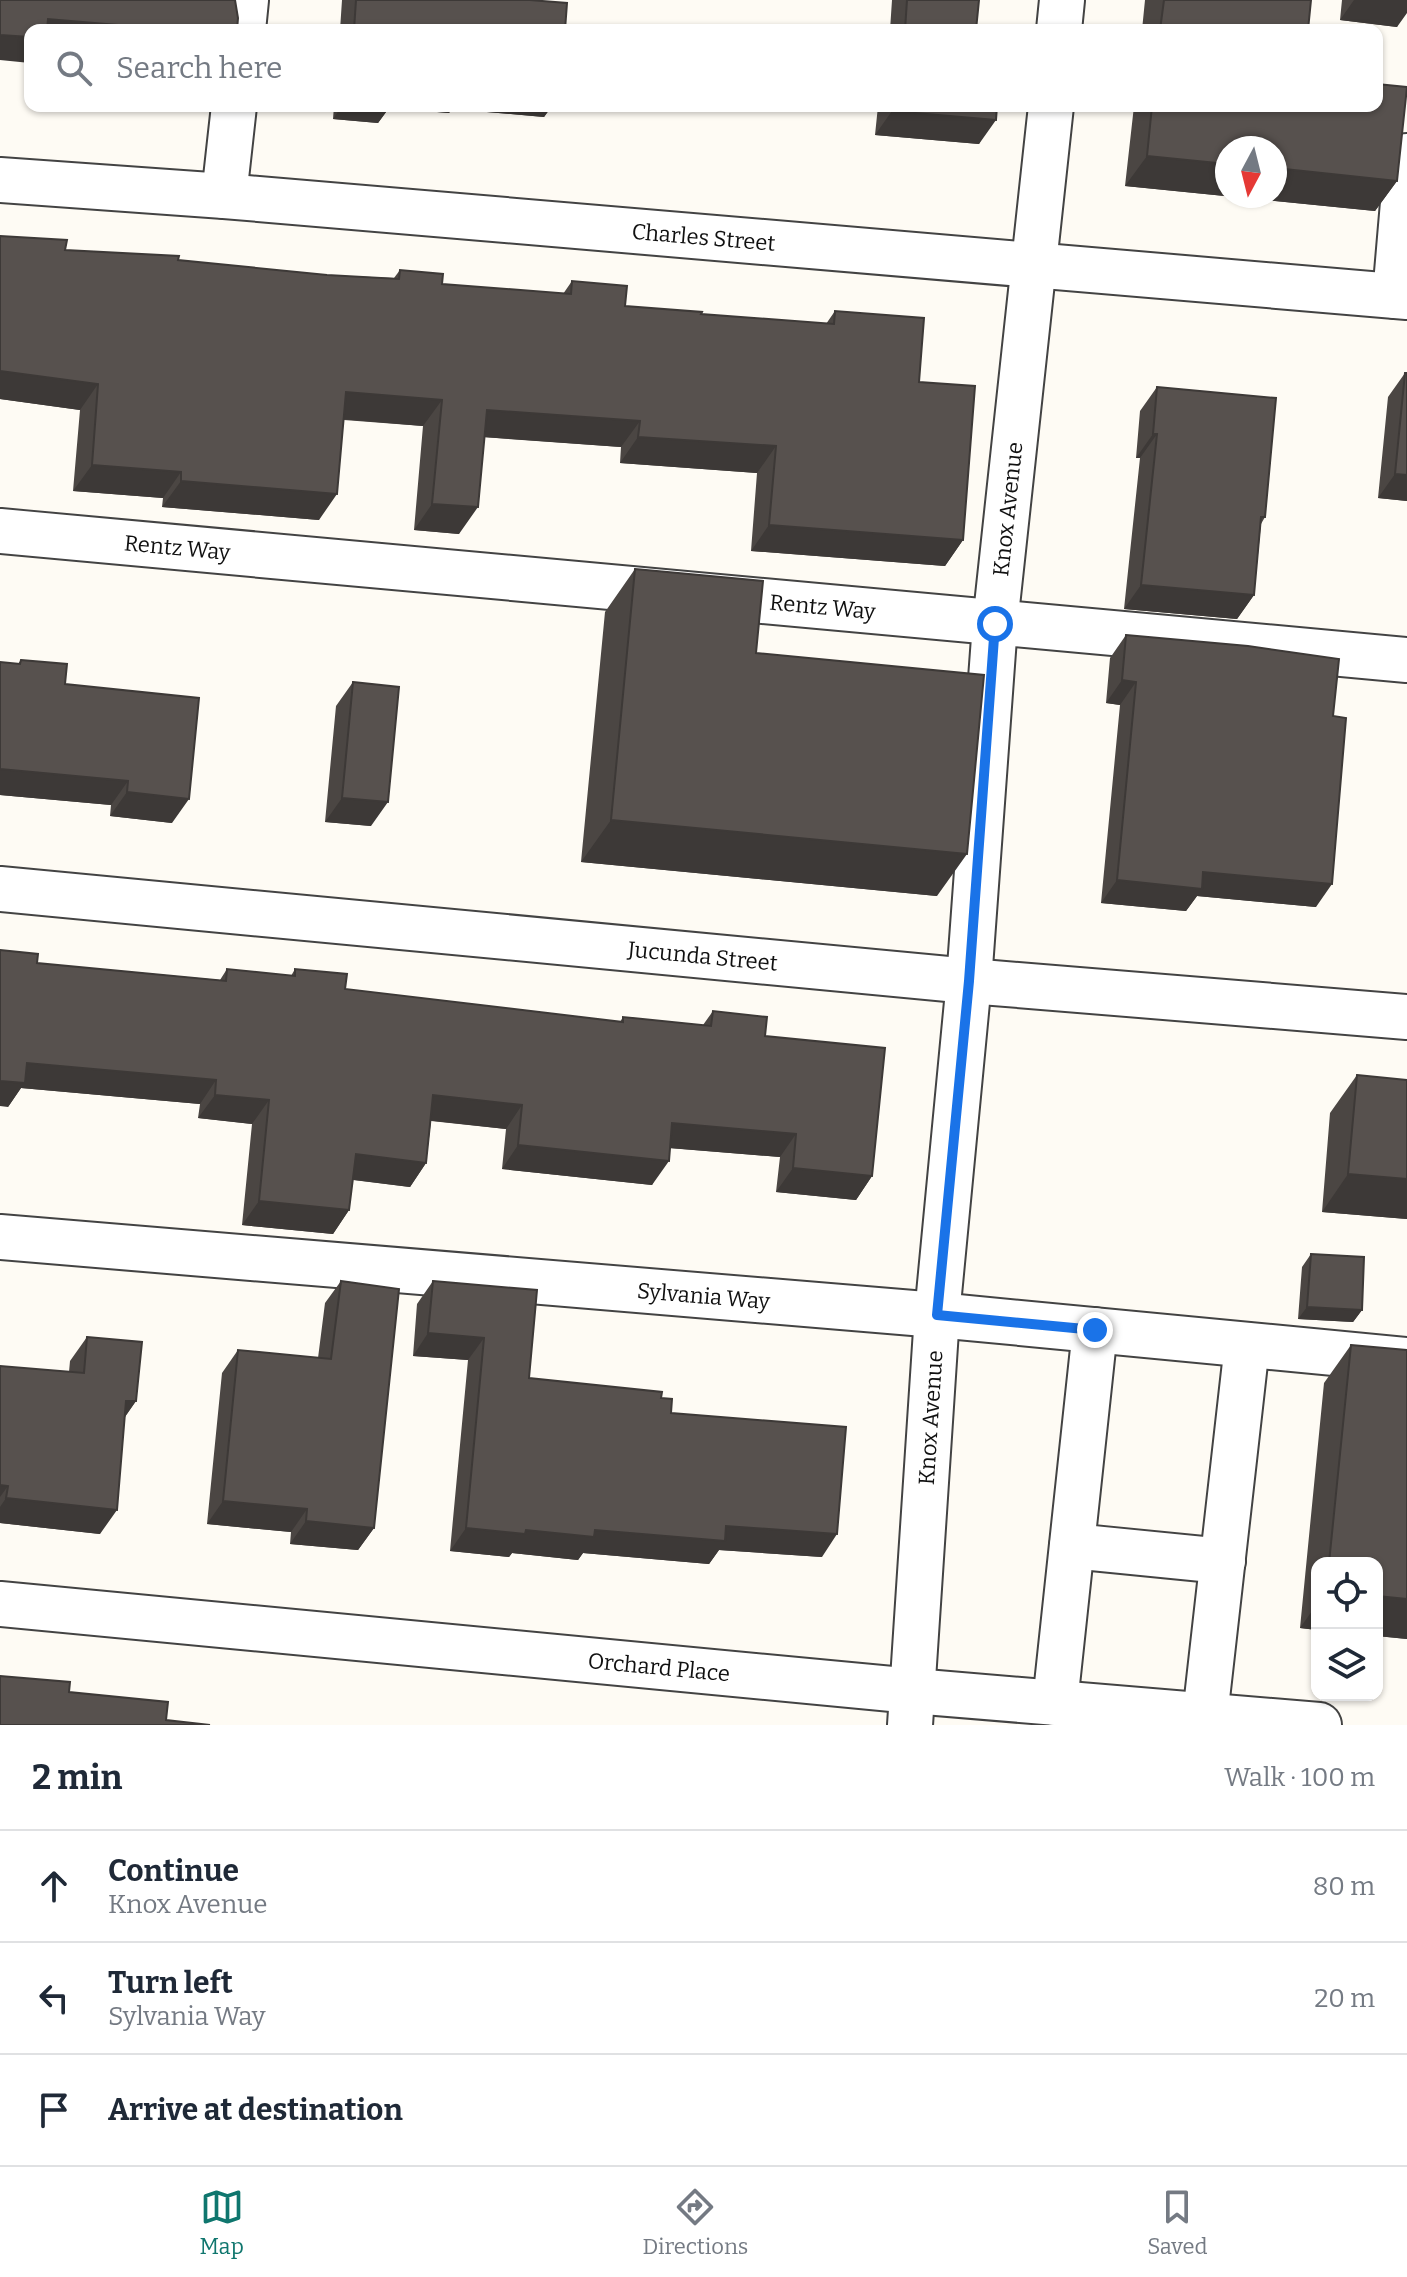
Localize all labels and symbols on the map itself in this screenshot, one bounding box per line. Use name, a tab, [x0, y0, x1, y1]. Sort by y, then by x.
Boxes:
north arrow	[1215, 136, 1287, 208]
street label: Charles Street	[631, 217, 777, 257]
street label: Knox Avenue	[987, 440, 1028, 578]
street label: Rentz Way	[123, 529, 232, 566]
street label: Rentz Way	[768, 588, 877, 625]
route start	[977, 606, 1013, 642]
street label: Jucunda Street	[626, 935, 779, 976]
street label: Sylvania Way	[636, 1277, 771, 1315]
route end	[1077, 1312, 1113, 1348]
street label: Knox Avenue	[912, 1349, 948, 1486]
street label: Orchard Place	[587, 1647, 731, 1687]

